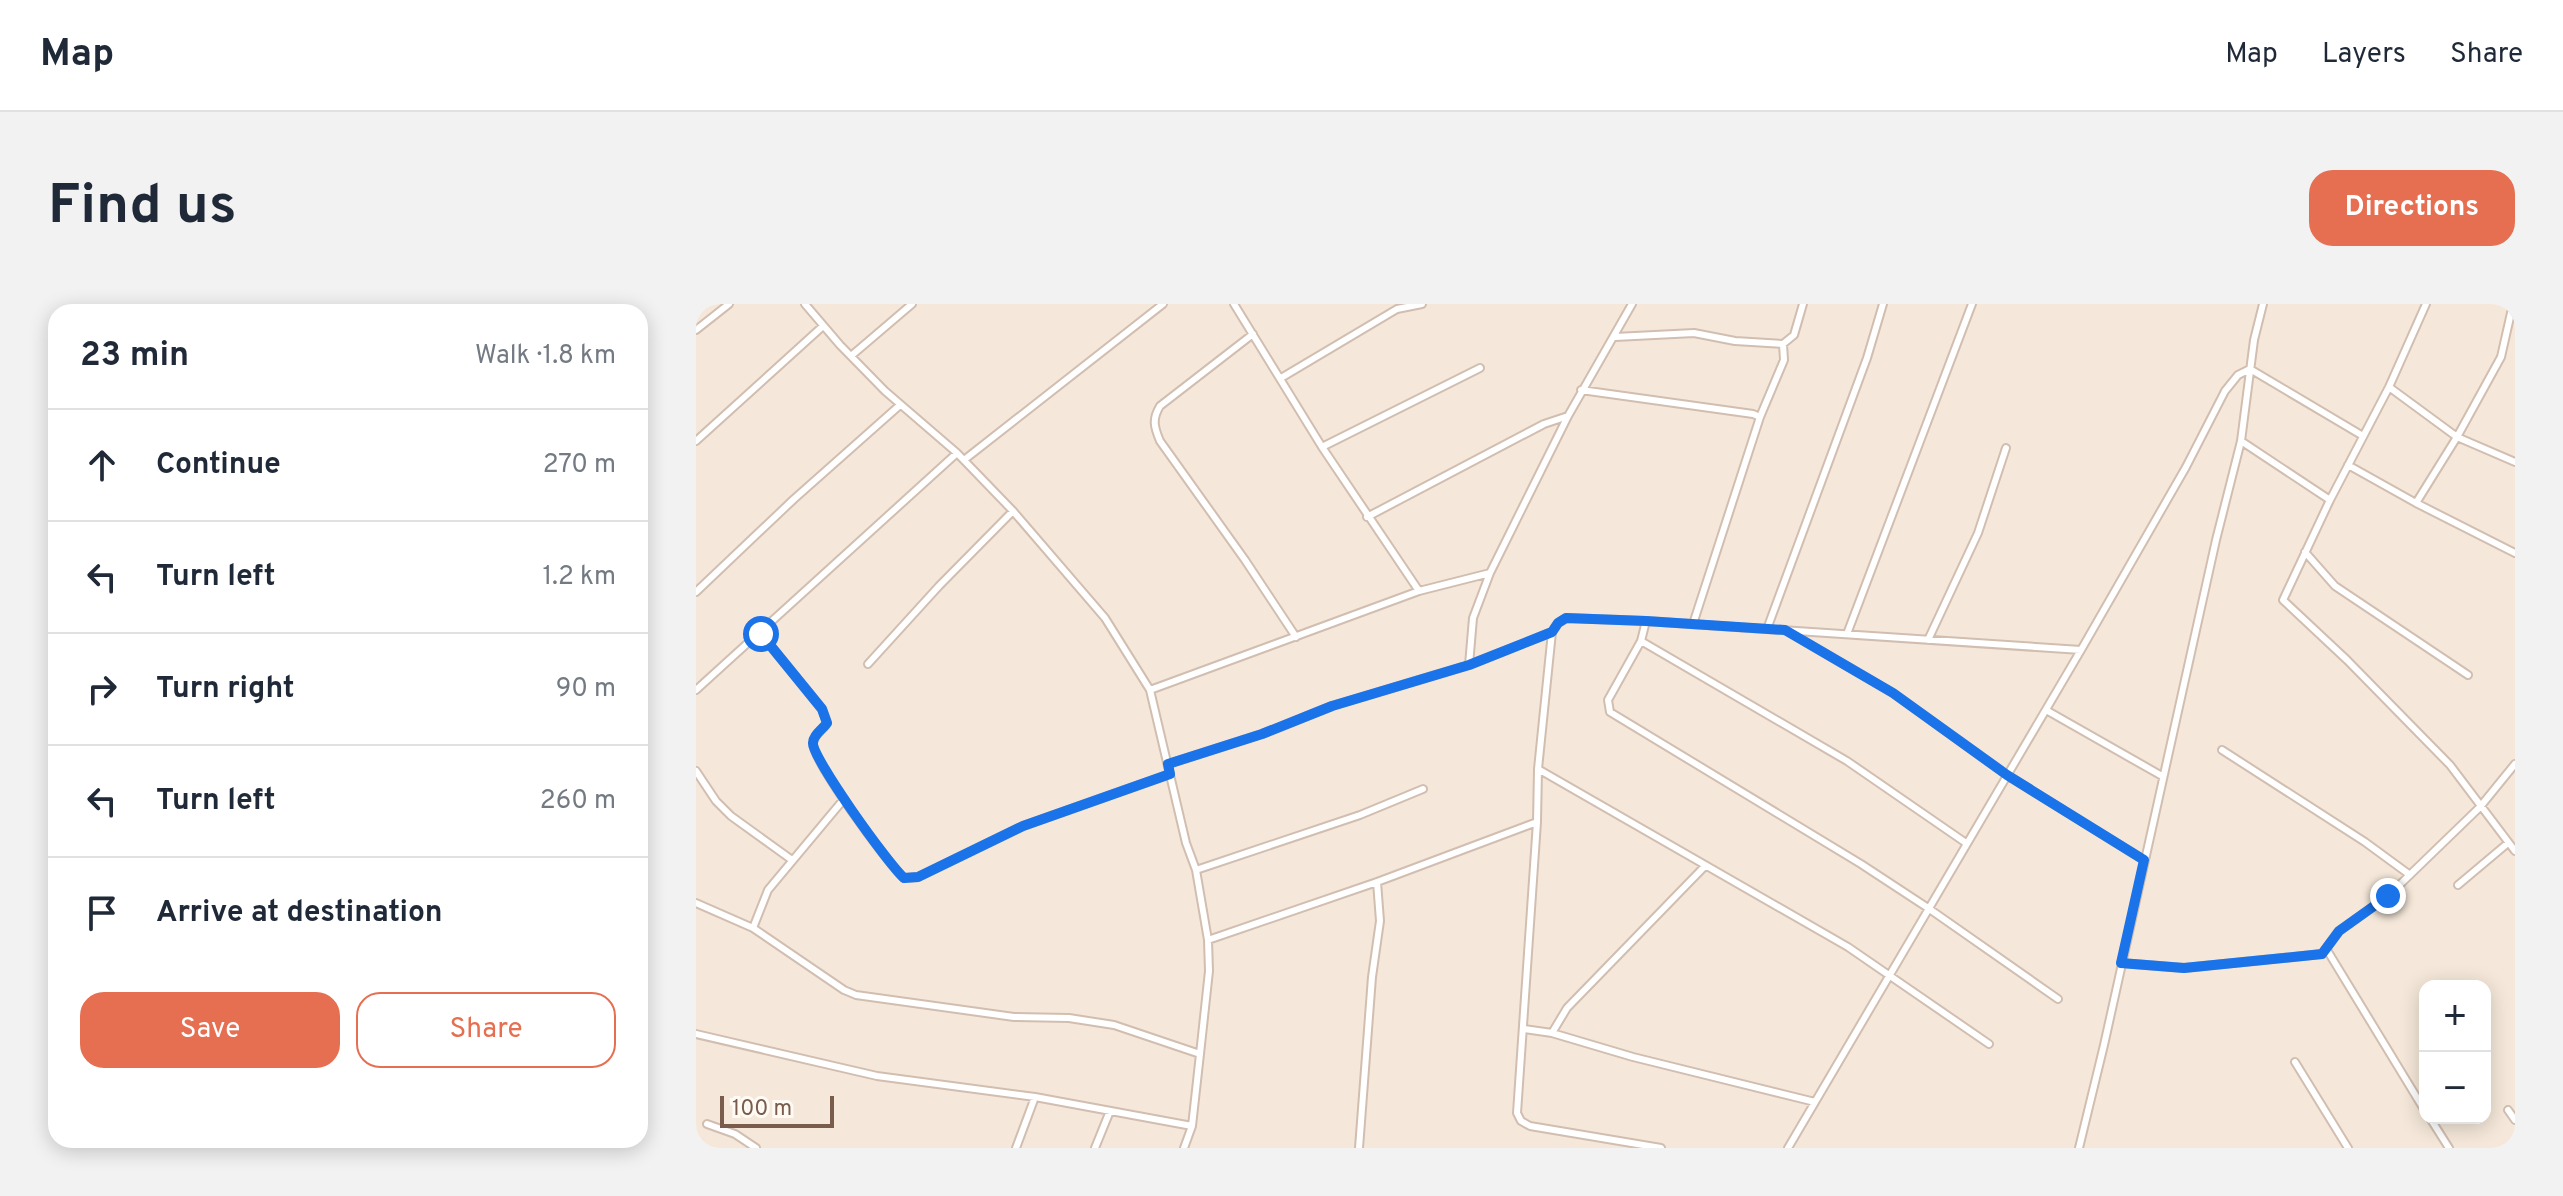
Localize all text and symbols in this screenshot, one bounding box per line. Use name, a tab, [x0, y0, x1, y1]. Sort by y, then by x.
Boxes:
text: Map	[40, 31, 114, 80]
text: Map	[2225, 37, 2278, 73]
text: Layers	[2322, 37, 2406, 73]
text: Share	[2450, 37, 2523, 73]
button: Directions	[2309, 170, 2515, 246]
text: Find us	[48, 173, 237, 243]
text: 23 min	[80, 335, 189, 378]
text: Walk · 1.8 km	[475, 340, 616, 373]
icon: ahead	[80, 443, 124, 487]
text: Continue	[156, 447, 281, 484]
text: 270 m	[543, 449, 616, 482]
icon: left	[80, 555, 124, 599]
text: Turn left	[156, 559, 276, 596]
text: 1.2 km	[543, 561, 616, 594]
route start	[743, 616, 779, 652]
icon: right	[80, 667, 124, 711]
text: Turn right	[156, 671, 294, 708]
text: 90 m	[556, 673, 616, 706]
icon: left	[80, 779, 124, 823]
text: Turn left	[156, 783, 276, 820]
text: 260 m	[540, 785, 616, 818]
route end	[2370, 878, 2406, 914]
icon: arrive	[80, 891, 124, 935]
text: Arrive at destination	[156, 895, 442, 932]
map controls	[2419, 980, 2491, 1124]
button: +	[2419, 980, 2491, 1052]
button: Save	[80, 992, 340, 1068]
button: Share	[356, 992, 616, 1068]
button: −	[2419, 1052, 2491, 1124]
scale bar	[720, 1092, 834, 1128]
text: 100 m	[732, 1096, 792, 1123]

